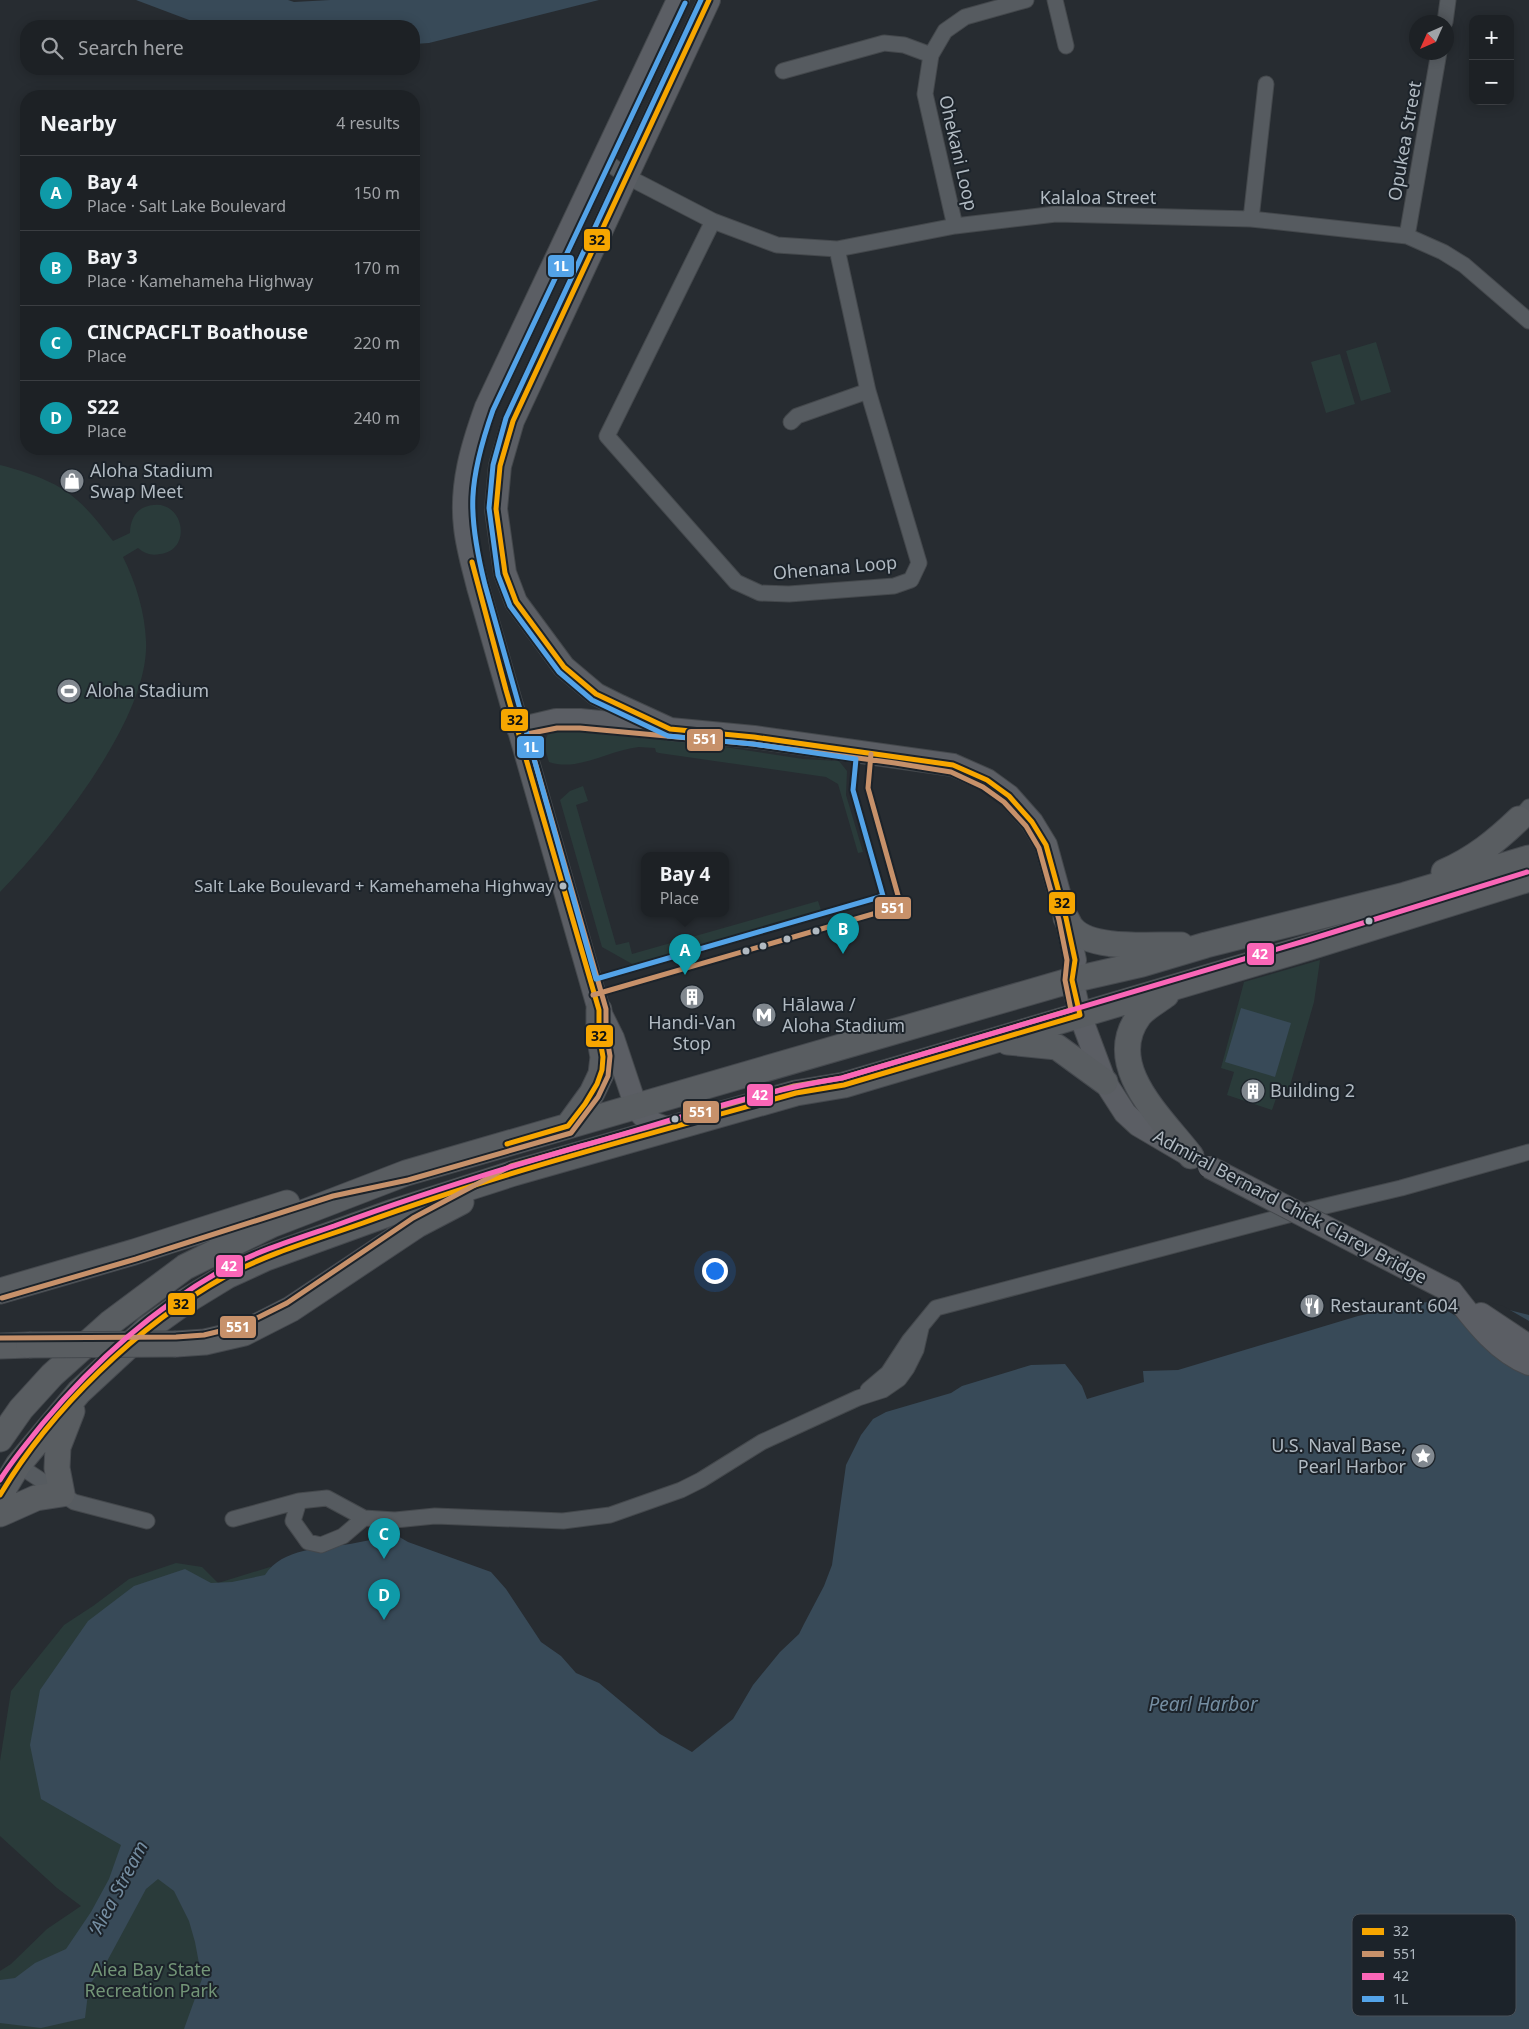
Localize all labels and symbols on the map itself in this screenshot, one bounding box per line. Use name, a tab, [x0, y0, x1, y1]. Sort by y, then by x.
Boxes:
north arrow	[1409, 15, 1454, 60]
street label: Opukea Street	[1382, 79, 1426, 203]
street label: Ohekani Loop	[934, 93, 984, 213]
street label: Kalaloa Street	[1040, 185, 1157, 209]
line badge: 32	[583, 228, 611, 252]
text: 32	[589, 230, 605, 249]
line badge: 1L	[547, 254, 575, 278]
text: 1L	[553, 256, 569, 275]
place label: Aloha Stadium Swap Meet	[90, 458, 213, 503]
shop icon: Aloha Stadium Swap Meet	[59, 468, 85, 494]
street label: Ohenana Loop	[772, 550, 898, 584]
sports icon: Aloha Stadium	[56, 678, 82, 704]
place label: Aloha Stadium	[86, 678, 209, 702]
line badge: 32	[500, 708, 529, 732]
text: 32	[507, 710, 523, 729]
line badge: 551	[686, 728, 724, 752]
text: 551	[693, 729, 717, 748]
line badge: 1L	[516, 735, 545, 759]
text: 1L	[523, 737, 539, 756]
place label: Salt Lake Boulevard + Kamehameha Highway	[194, 874, 554, 897]
marker: Salt Lake Boulevard + Kamehameha Highway	[558, 881, 568, 891]
line badge: 32	[1048, 891, 1076, 915]
text: 32	[1054, 893, 1070, 912]
line badge: 551	[874, 896, 912, 920]
text: 551	[881, 898, 905, 917]
pin: B	[827, 913, 859, 954]
unlabelled marker	[1364, 916, 1374, 926]
unlabelled marker	[811, 926, 821, 936]
pin: A	[669, 934, 701, 975]
unlabelled marker	[782, 934, 792, 944]
unlabelled marker	[758, 941, 768, 951]
line badge: 42	[1246, 942, 1275, 966]
text: 42	[1252, 944, 1268, 963]
unlabelled marker	[741, 946, 751, 956]
building icon: Handi-Van Stop	[679, 984, 705, 1010]
place label: Hālawa / Aloha Stadium	[782, 992, 905, 1037]
metro station icon: Hālawa / Aloha Stadium	[751, 1002, 777, 1028]
place label: Handi-Van Stop	[648, 1010, 736, 1055]
line badge: 32	[585, 1024, 614, 1048]
text: 32	[591, 1026, 607, 1045]
building icon: Building 2	[1240, 1078, 1266, 1104]
place label: Building 2	[1270, 1078, 1355, 1102]
line badge: 42	[746, 1083, 774, 1107]
text: 42	[752, 1085, 768, 1104]
line badge: 551	[682, 1100, 720, 1124]
text: 551	[689, 1102, 713, 1121]
unlabelled marker	[670, 1114, 680, 1124]
street label: Admiral Bernard Chick Clarey Bridge	[1149, 1123, 1432, 1289]
line badge: 42	[215, 1254, 244, 1278]
text: 42	[221, 1256, 237, 1275]
your location	[702, 1258, 728, 1284]
line badge: 32	[167, 1292, 196, 1316]
restaurant icon: Restaurant 604	[1299, 1293, 1325, 1319]
place label: Restaurant 604	[1330, 1293, 1458, 1317]
text: 32	[173, 1294, 189, 1313]
line badge: 551	[219, 1315, 257, 1339]
text: 551	[226, 1317, 250, 1336]
place label: U.S. Naval Base, Pearl Harbor	[1271, 1433, 1407, 1478]
place icon: U.S. Naval Base, Pearl Harbor	[1410, 1443, 1436, 1469]
pin: C	[368, 1518, 400, 1559]
pin: D	[368, 1579, 400, 1620]
water label: Pearl Harbor	[1149, 1691, 1259, 1717]
water label: ʻAiea Stream	[82, 1836, 154, 1940]
legend	[1352, 1914, 1516, 2016]
text: 32	[1393, 1921, 1409, 1940]
text: 551	[1393, 1944, 1417, 1963]
park label: Aiea Bay State Recreation Park	[84, 1957, 218, 2002]
text: 42	[1393, 1966, 1409, 1985]
text: 1L	[1393, 1989, 1408, 2008]

